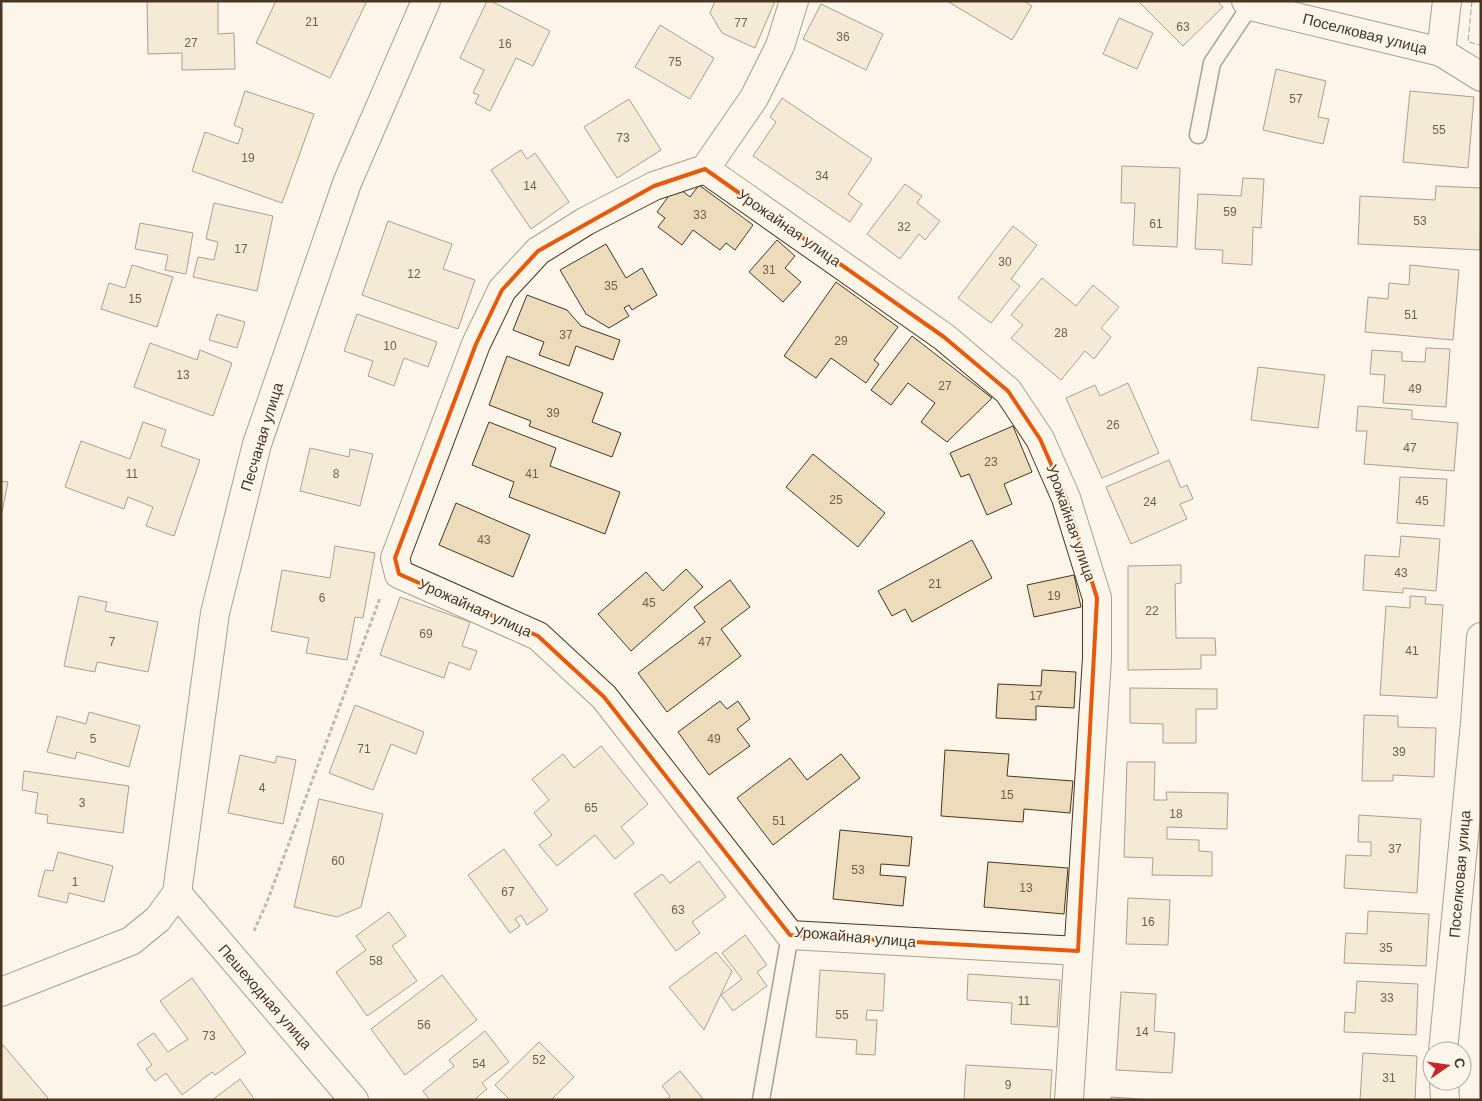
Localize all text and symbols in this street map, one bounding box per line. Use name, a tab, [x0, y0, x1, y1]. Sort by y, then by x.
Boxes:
street label: Поселковая улица	[1301, 10, 1430, 57]
house number: 21	[305, 15, 319, 29]
house number: 77	[734, 16, 748, 30]
house number: 63	[1176, 20, 1190, 34]
house number: 36	[836, 30, 850, 44]
house number: 27	[184, 36, 198, 50]
house number: 16	[498, 37, 512, 51]
house number: 75	[668, 55, 682, 69]
house number: 57	[1289, 92, 1303, 106]
house number: 55	[1432, 123, 1446, 137]
house number: 73	[616, 131, 630, 145]
house number: 19	[241, 151, 255, 165]
house number: 34	[815, 169, 829, 183]
house number: 14	[523, 179, 537, 193]
street label: Урожайная улица	[734, 186, 845, 270]
house number: 59	[1223, 205, 1237, 219]
house number: 33	[693, 208, 707, 222]
house number: 53	[1413, 214, 1427, 228]
house number: 61	[1149, 217, 1163, 231]
house number: 32	[897, 220, 911, 234]
house number: 17	[234, 242, 248, 256]
house number: 30	[998, 255, 1012, 269]
house number: 31	[762, 263, 776, 277]
house number: 12	[407, 267, 421, 281]
house number: 35	[604, 279, 618, 293]
house number: 15	[128, 292, 142, 306]
house number: 51	[1404, 308, 1418, 322]
house number: 28	[1054, 326, 1068, 340]
house number: 37	[559, 328, 573, 342]
house number: 29	[834, 334, 848, 348]
house number: 10	[383, 339, 397, 353]
house number: 13	[176, 368, 190, 382]
house number: 27	[938, 379, 952, 393]
street label: Песчаная улица	[237, 380, 286, 493]
house number: 49	[1408, 382, 1422, 396]
house number: 39	[546, 406, 560, 420]
house number: 26	[1106, 418, 1120, 432]
house number: 47	[1403, 441, 1417, 455]
house number: 23	[984, 455, 998, 469]
street label: Урожайная улица	[1044, 462, 1100, 584]
house number: 11	[126, 467, 139, 481]
house number: 8	[333, 467, 340, 481]
house number: 41	[525, 467, 539, 481]
house number: 25	[829, 493, 843, 507]
house number: 45	[1415, 494, 1429, 508]
house number: 24	[1143, 495, 1157, 509]
house number: 43	[477, 533, 491, 547]
house number: 43	[1394, 566, 1408, 580]
street label: Урожайная улица	[416, 575, 535, 640]
house number: 21	[928, 577, 942, 591]
house number: 19	[1047, 589, 1061, 603]
house number: 6	[319, 591, 326, 605]
house number: 45	[642, 596, 656, 610]
house number: 22	[1145, 604, 1159, 618]
house number: 69	[419, 627, 433, 641]
house number: 7	[109, 635, 116, 649]
house number: 47	[698, 635, 712, 649]
house number: 41	[1405, 644, 1419, 658]
house number: 17	[1029, 689, 1043, 703]
house number: 5	[90, 732, 97, 746]
house number: 49	[707, 732, 721, 746]
house number: 71	[357, 742, 371, 756]
house number: 39	[1392, 745, 1406, 759]
house number: 4	[259, 781, 266, 795]
house number: 15	[1000, 788, 1014, 802]
house number: 3	[79, 796, 86, 810]
house number: 65	[584, 801, 598, 815]
house number: 18	[1169, 807, 1183, 821]
street label: Поселковая улица	[1445, 809, 1474, 938]
house number: 51	[772, 814, 786, 828]
house number: 37	[1388, 842, 1402, 856]
house number: 60	[331, 854, 345, 868]
house number: 53	[851, 863, 865, 877]
house number: 1	[72, 875, 79, 889]
house number: 13	[1019, 881, 1033, 895]
house number: 67	[501, 885, 515, 899]
house number: 63	[671, 903, 685, 917]
house number: 16	[1141, 915, 1155, 929]
street label: Урожайная улица	[793, 923, 917, 950]
street label: Пешеходная улица	[215, 941, 316, 1053]
house number: 35	[1379, 941, 1393, 955]
house number: 58	[369, 954, 383, 968]
house number: 33	[1380, 991, 1394, 1005]
house number: 11	[1018, 994, 1031, 1008]
house number: 55	[835, 1008, 849, 1022]
house number: 56	[417, 1018, 431, 1032]
house number: 14	[1135, 1025, 1149, 1039]
house number: 73	[202, 1029, 216, 1043]
north arrow	[1422, 1041, 1472, 1091]
house number: 52	[532, 1053, 546, 1067]
text: С	[1451, 1056, 1469, 1070]
house number: 54	[472, 1057, 486, 1071]
house number: 31	[1382, 1071, 1396, 1085]
house number: 9	[1005, 1078, 1012, 1092]

